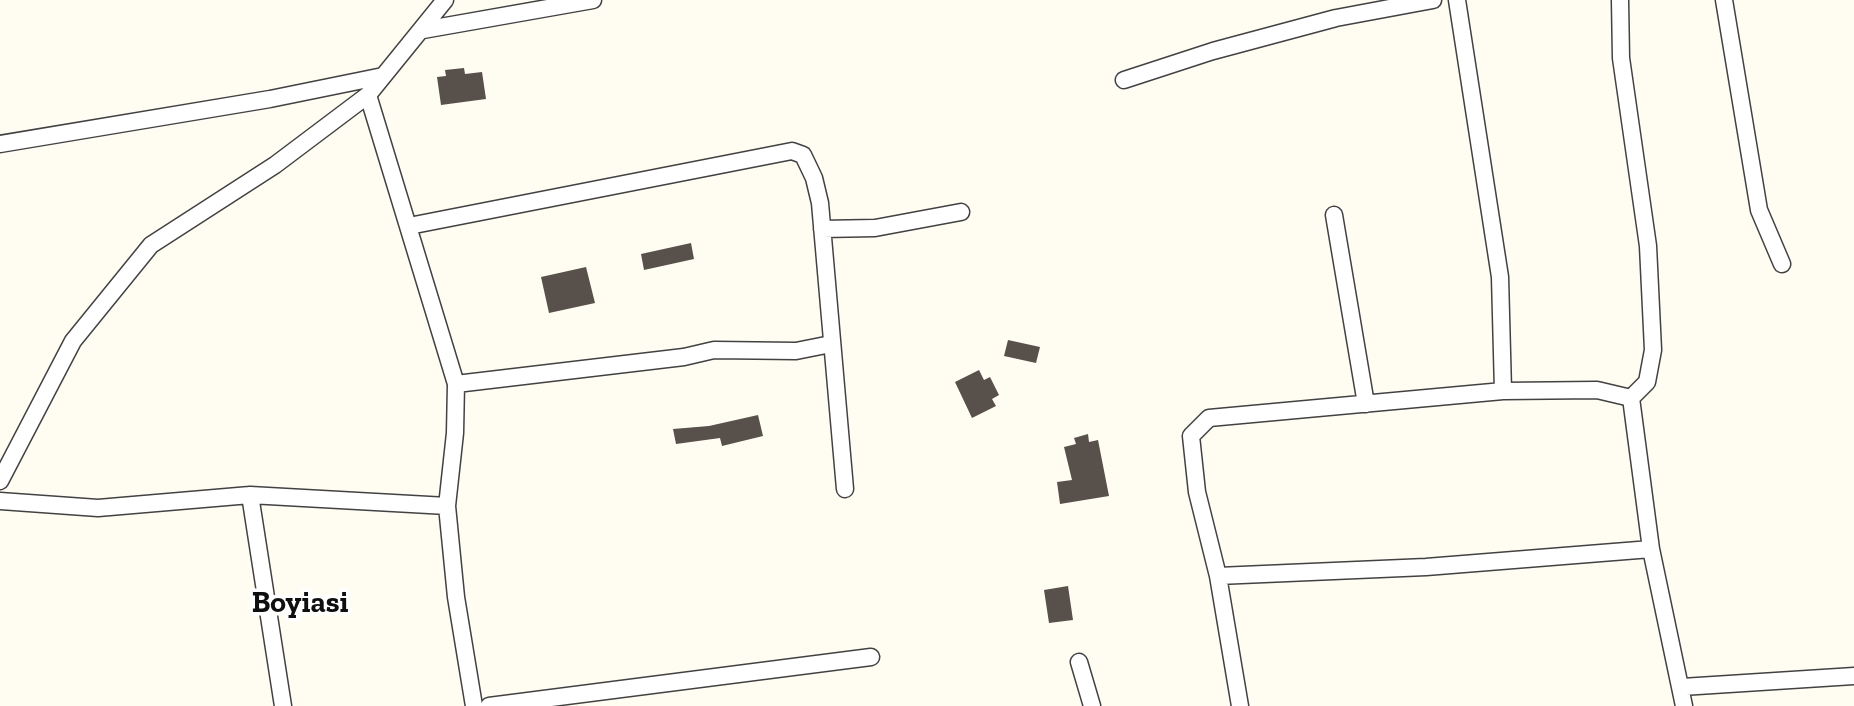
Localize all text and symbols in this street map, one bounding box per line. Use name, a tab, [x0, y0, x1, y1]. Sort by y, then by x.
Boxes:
district label: Boyiasi	[252, 585, 348, 621]

